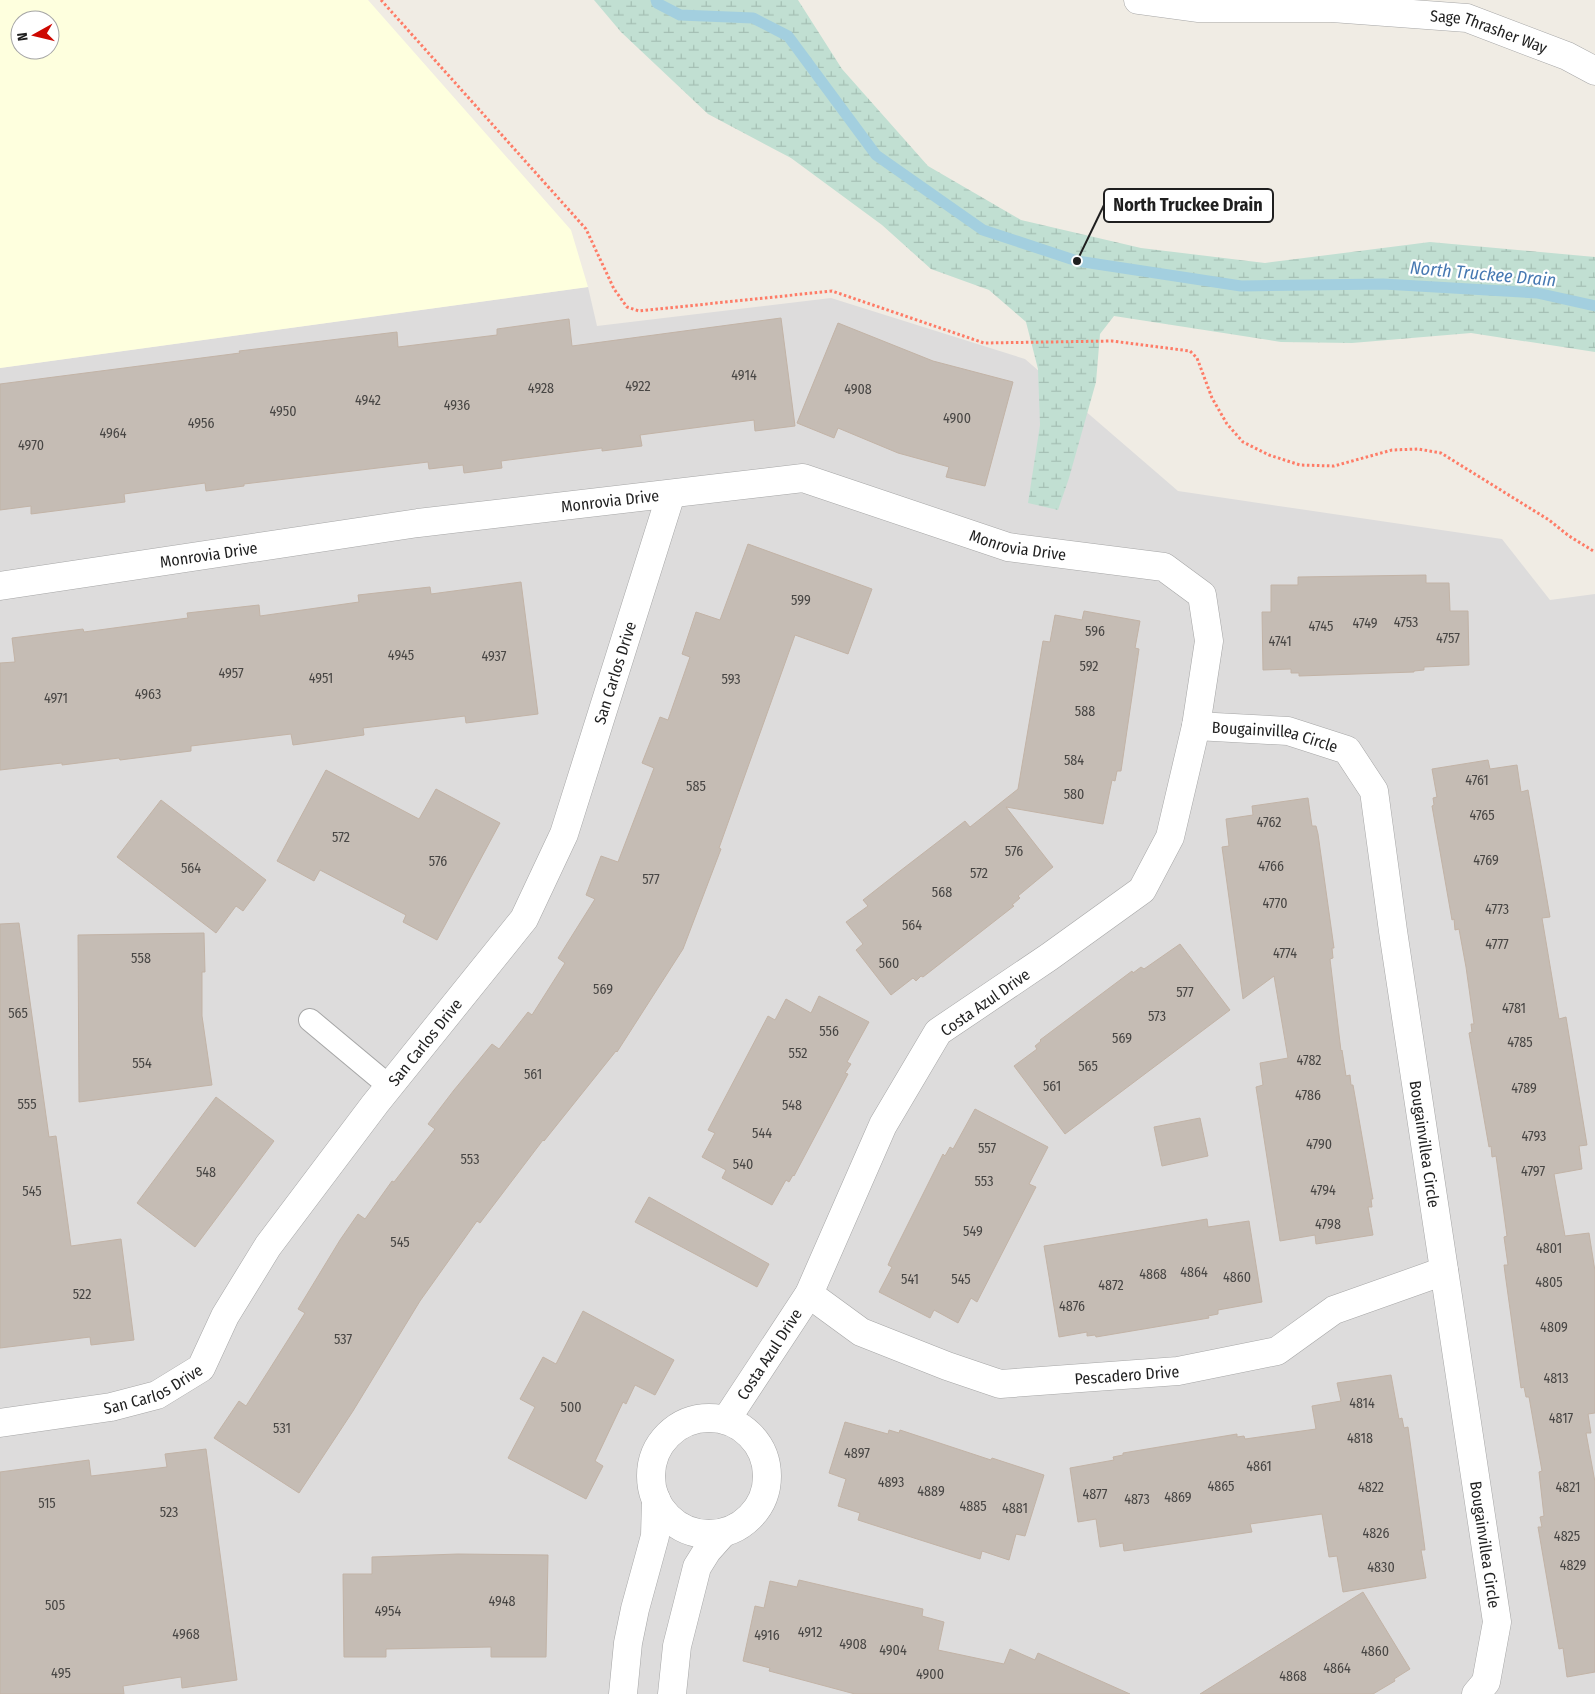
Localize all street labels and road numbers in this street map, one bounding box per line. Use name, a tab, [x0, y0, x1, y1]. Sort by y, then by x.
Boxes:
street label: Sage Thrasher Way	[1429, 6, 1551, 58]
street label: Monrovia Drive	[560, 486, 660, 516]
street label: Monrovia Drive	[967, 526, 1067, 564]
street label: Monrovia Drive	[159, 538, 259, 572]
street label: San Carlos Drive	[590, 619, 640, 727]
street label: Bougainvillea Circle	[1211, 718, 1340, 756]
street label: Costa Azul Drive	[937, 965, 1034, 1040]
street label: San Carlos Drive	[384, 995, 466, 1090]
street label: Bougainvillea Circle	[1406, 1079, 1444, 1209]
street label: Costa Azul Drive	[733, 1305, 806, 1403]
street label: San Carlos Drive	[102, 1360, 206, 1418]
street label: Pescadero Drive	[1074, 1362, 1180, 1389]
street label: Bougainvillea Circle	[1466, 1480, 1504, 1610]

